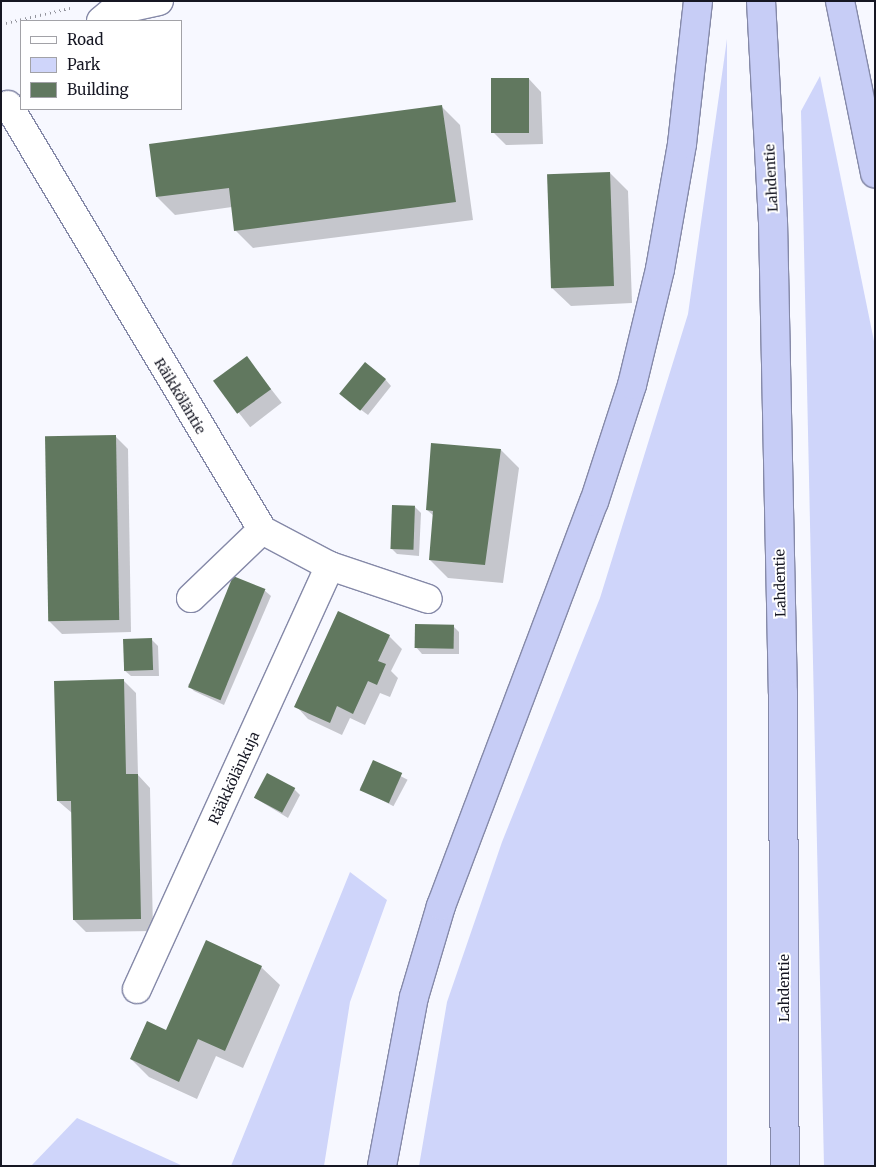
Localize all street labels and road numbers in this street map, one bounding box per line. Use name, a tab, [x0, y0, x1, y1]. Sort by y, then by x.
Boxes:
street label: Lahdentie	[761, 144, 781, 212]
street label: Räikköläntie	[151, 355, 209, 437]
street label: Lahdentie	[771, 549, 789, 617]
street label: Rääkkölänkuja	[205, 729, 263, 827]
street label: Lahdentie	[776, 954, 792, 1022]

